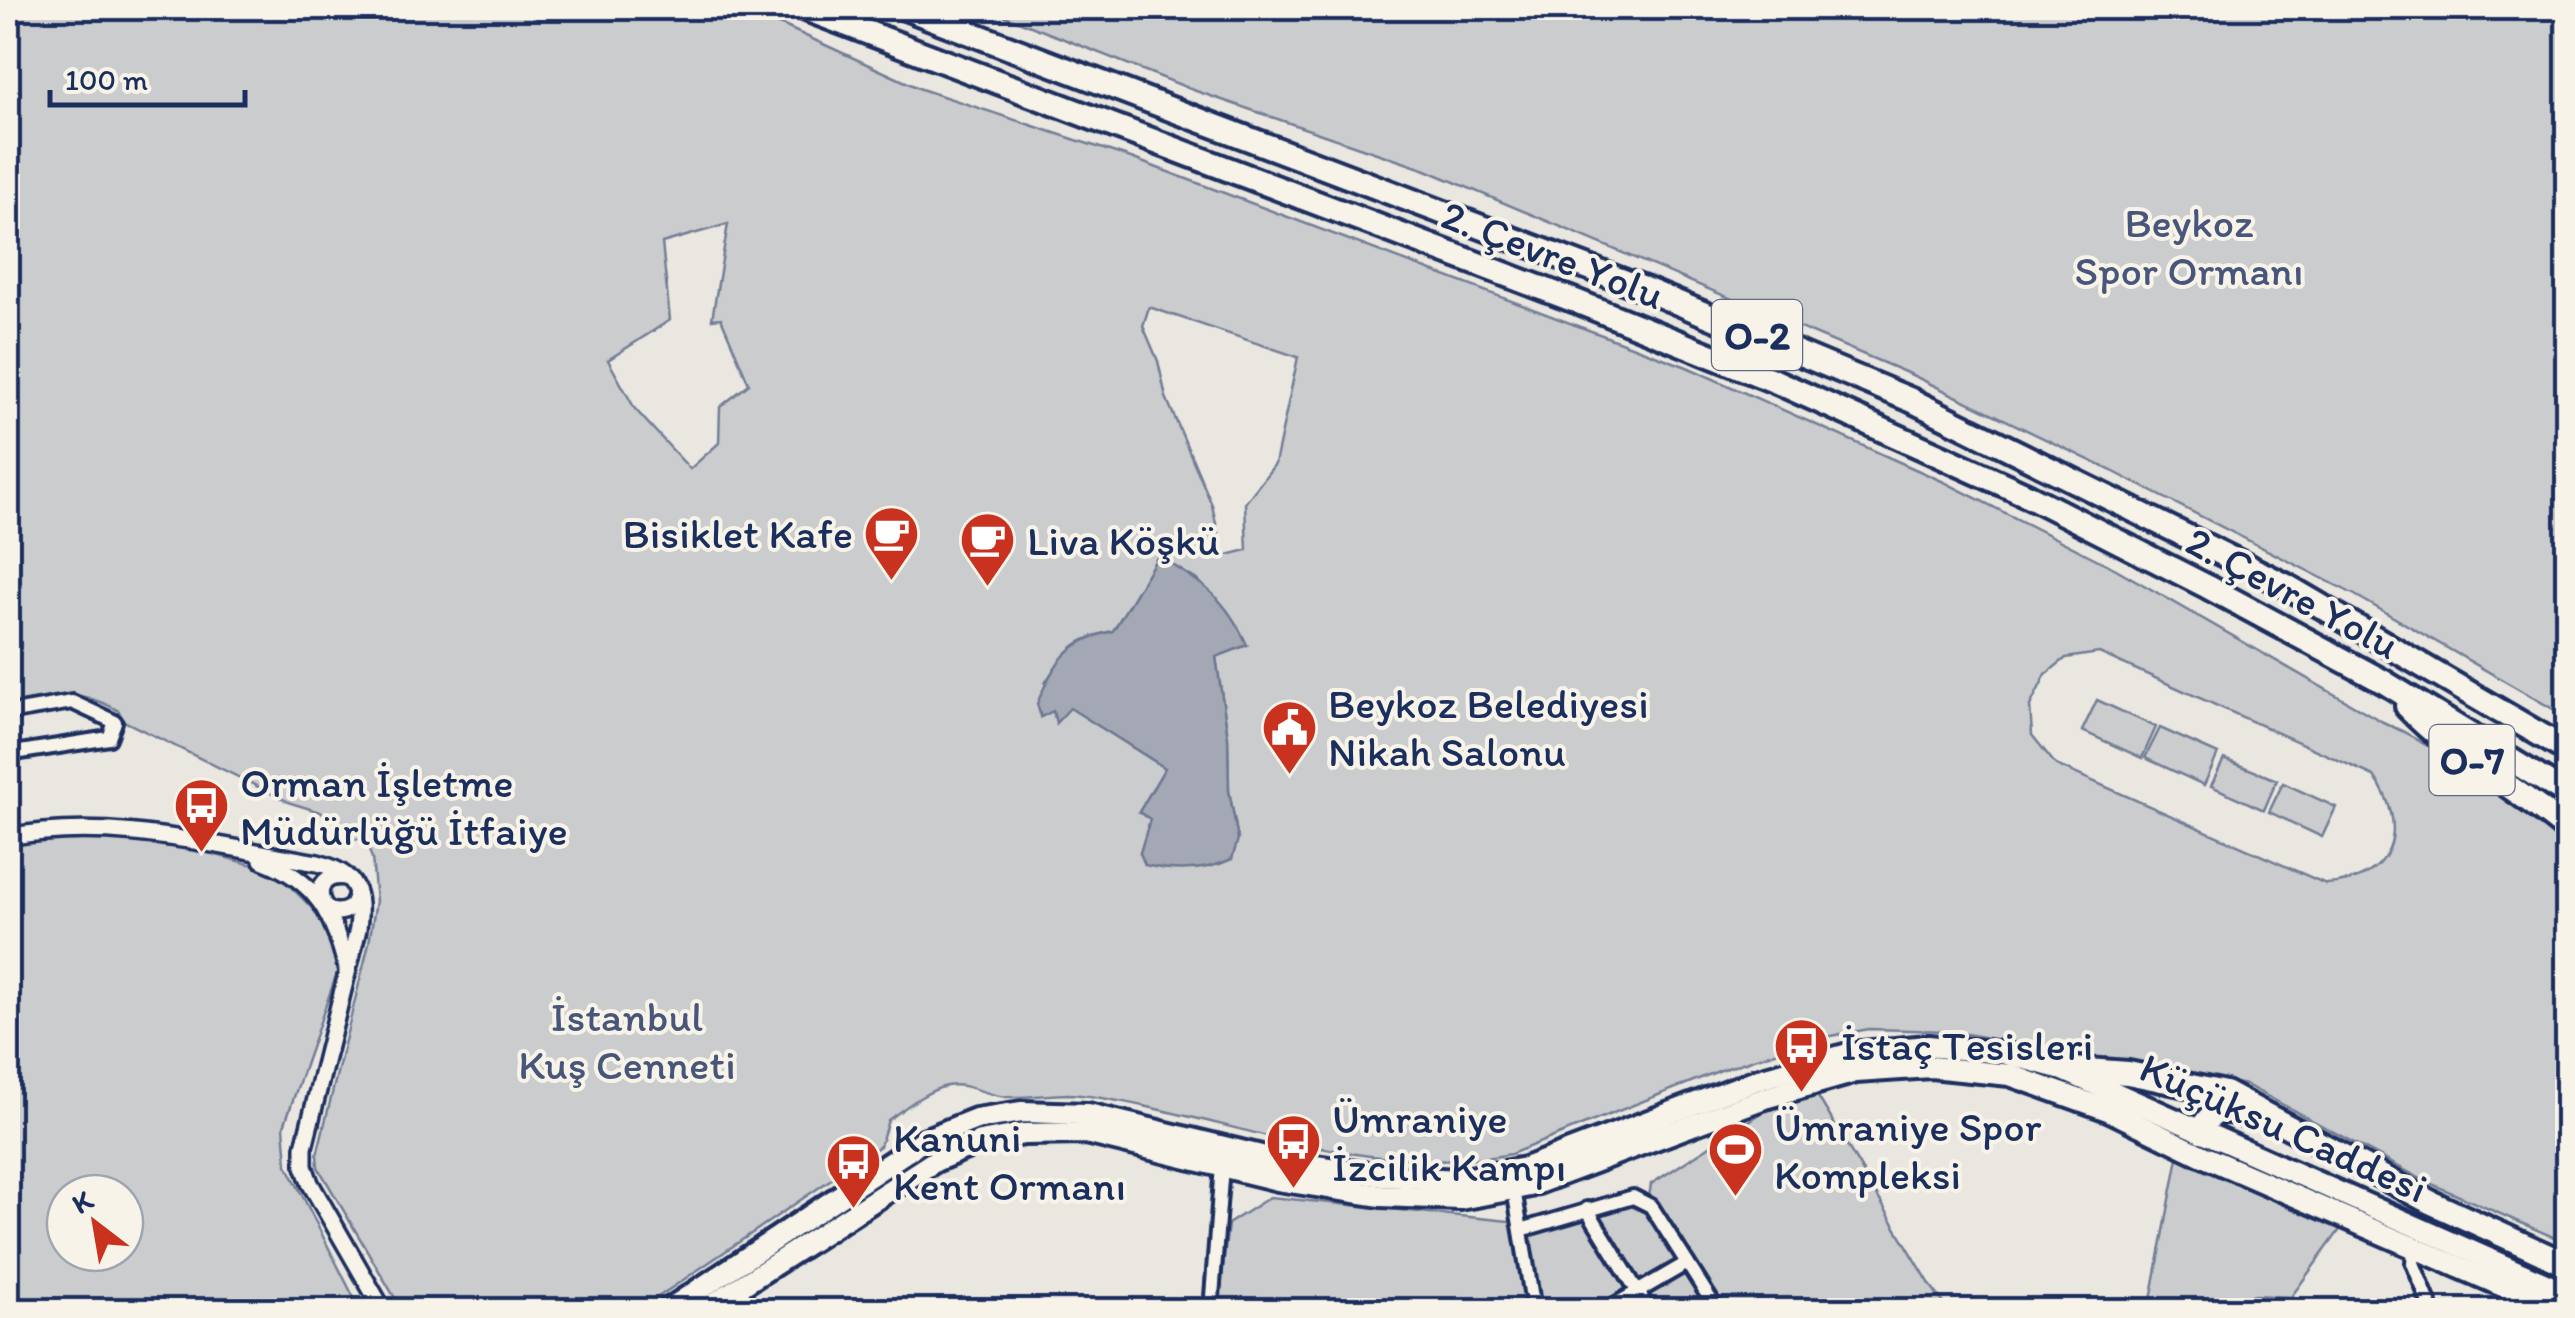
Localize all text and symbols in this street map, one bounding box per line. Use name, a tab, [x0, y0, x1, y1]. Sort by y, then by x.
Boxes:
scale bar	[50, 45, 245, 107]
text: 100 m	[65, 61, 148, 98]
street label: 2. Çevre Yolu	[1434, 189, 1671, 320]
park label: Beykoz Spor Ormanı	[2075, 197, 2303, 296]
road number: O-2	[1712, 300, 1802, 370]
cafe icon: Bisiklet Kafe	[862, 503, 922, 582]
place label: Bisiklet Kafe	[622, 508, 853, 559]
cafe icon: Liva Köşkü	[958, 510, 1018, 589]
place label: Liva Köşkü	[1027, 515, 1220, 566]
street label: 2. Çevre Yolu	[2178, 515, 2408, 670]
place label: Beykoz Belediyesi Nikah Salonu	[1328, 678, 1649, 777]
public building icon: Beykoz Belediyesi Nikah Salonu	[1259, 697, 1319, 776]
road number: O-7	[2430, 725, 2514, 795]
place label: Orman İşletme Müdürlüğü İtfaiye	[240, 757, 568, 856]
bus stop icon: Orman İşletme Müdürlüğü İtfaiye	[171, 776, 231, 855]
park label: İstanbul Kuş Cenneti	[518, 991, 736, 1090]
bus stop icon: İstaç Tesisleri	[1772, 1015, 1832, 1094]
place label: İstaç Tesisleri	[1841, 1020, 2093, 1071]
street label: Küçüksu Caddesi	[2132, 1041, 2435, 1214]
place label: Ümraniye İzcilik Kampı	[1332, 1093, 1566, 1192]
place label: Ümraniye Spor Kompleksi	[1774, 1101, 2042, 1200]
place label: Kanuni Kent Ormanı	[893, 1112, 1126, 1211]
bus stop icon: Ümraniye İzcilik Kampı	[1263, 1112, 1323, 1191]
sports icon: Ümraniye Spor Kompleksi	[1705, 1120, 1765, 1199]
bus stop icon: Kanuni Kent Ormanı	[824, 1131, 884, 1210]
north arrow	[45, 1173, 145, 1273]
text: K	[66, 1182, 99, 1221]

